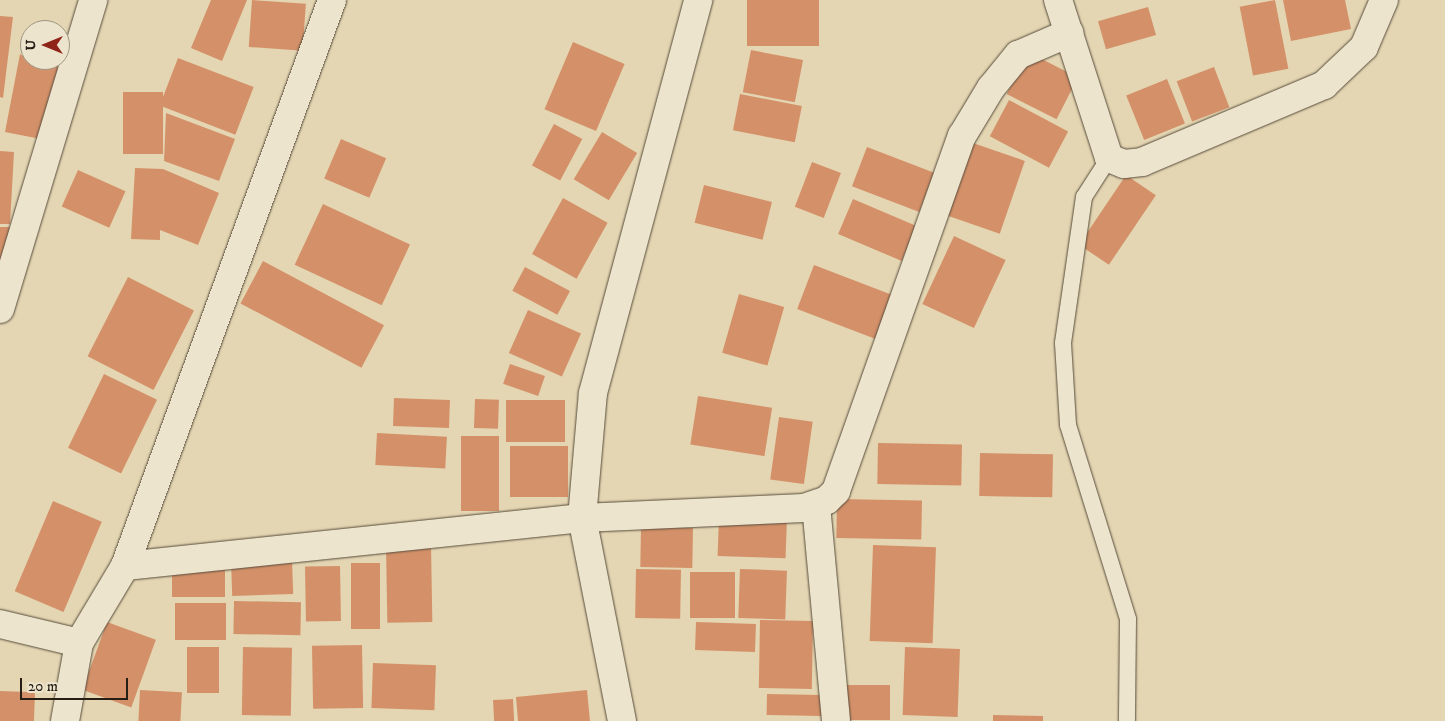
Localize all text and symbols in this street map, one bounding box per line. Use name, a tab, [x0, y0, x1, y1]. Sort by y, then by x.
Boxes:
north arrow	[20, 20, 70, 70]
text: U	[22, 40, 40, 50]
scale bar	[22, 668, 130, 700]
text: 20 m	[28, 677, 58, 696]

